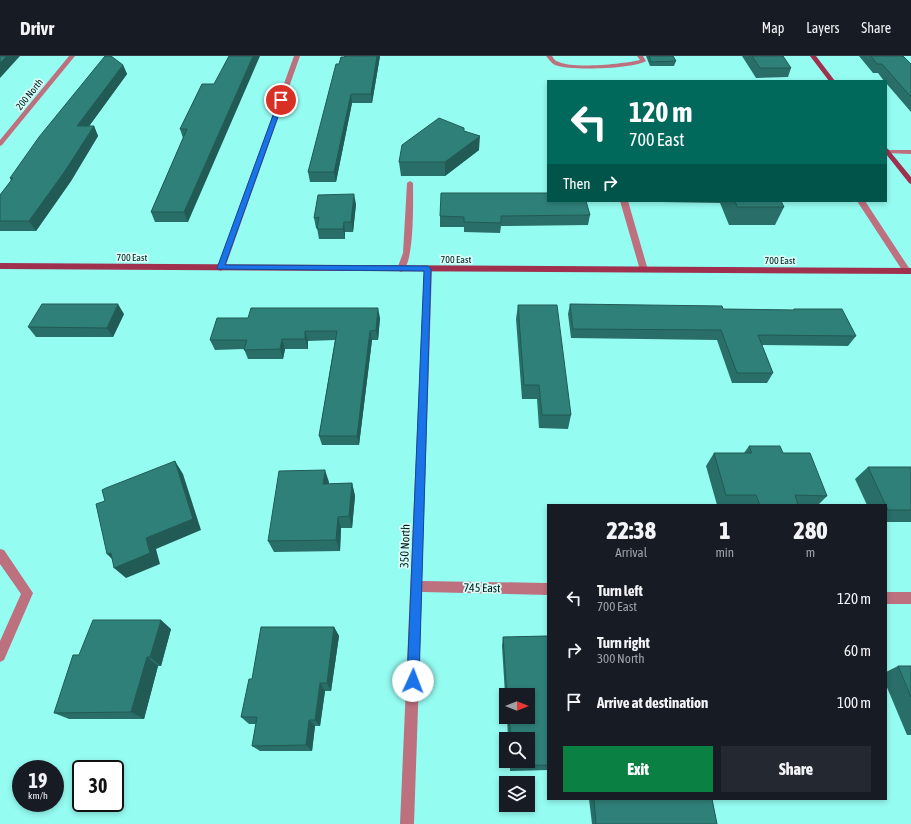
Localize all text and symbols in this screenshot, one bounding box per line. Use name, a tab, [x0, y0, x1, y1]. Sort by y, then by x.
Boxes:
text: Drivr	[20, 17, 54, 39]
text: Map	[762, 20, 784, 36]
text: Layers	[806, 20, 839, 36]
text: Share	[861, 20, 891, 36]
street label: 200 North	[14, 76, 45, 112]
pin	[264, 83, 298, 117]
icon: arrive	[270, 89, 292, 111]
icon: left	[563, 96, 615, 148]
text: 120 m	[629, 96, 692, 128]
text: 700 East	[629, 129, 684, 150]
icon: right	[599, 172, 621, 194]
text: Then	[563, 175, 591, 192]
street label: 700 East	[117, 252, 148, 263]
street label: 700 East	[441, 254, 472, 265]
street label: 700 East	[765, 255, 796, 266]
text: 22:38	[607, 517, 656, 544]
text: 1	[719, 517, 730, 544]
text: 280	[794, 517, 827, 544]
street label: 350 North	[397, 524, 413, 568]
text: Arrival	[615, 545, 647, 560]
text: min	[715, 545, 734, 560]
text: m	[806, 545, 815, 560]
street label: 745 East	[463, 581, 501, 595]
text: Turn left	[597, 582, 643, 599]
icon: left	[563, 587, 585, 609]
text: 120 m	[837, 590, 871, 607]
text: 700 East	[597, 599, 637, 614]
text: Turn right	[597, 634, 650, 651]
icon: right	[563, 639, 585, 661]
text: 60 m	[844, 642, 871, 659]
text: 300 North	[597, 651, 645, 666]
position arrow	[392, 660, 434, 702]
north arrow	[499, 688, 535, 724]
map controls	[499, 688, 535, 812]
icon: arrive	[563, 691, 585, 713]
text: Arrive at destination	[597, 694, 708, 711]
text: 100 m	[837, 694, 871, 711]
button: search	[499, 732, 535, 768]
button: Exit	[563, 746, 713, 792]
button: Share	[721, 746, 871, 792]
speed limit sign: 30	[72, 760, 124, 812]
text: 19	[29, 769, 47, 792]
button: layers	[499, 776, 535, 812]
text: km/h	[28, 790, 48, 801]

